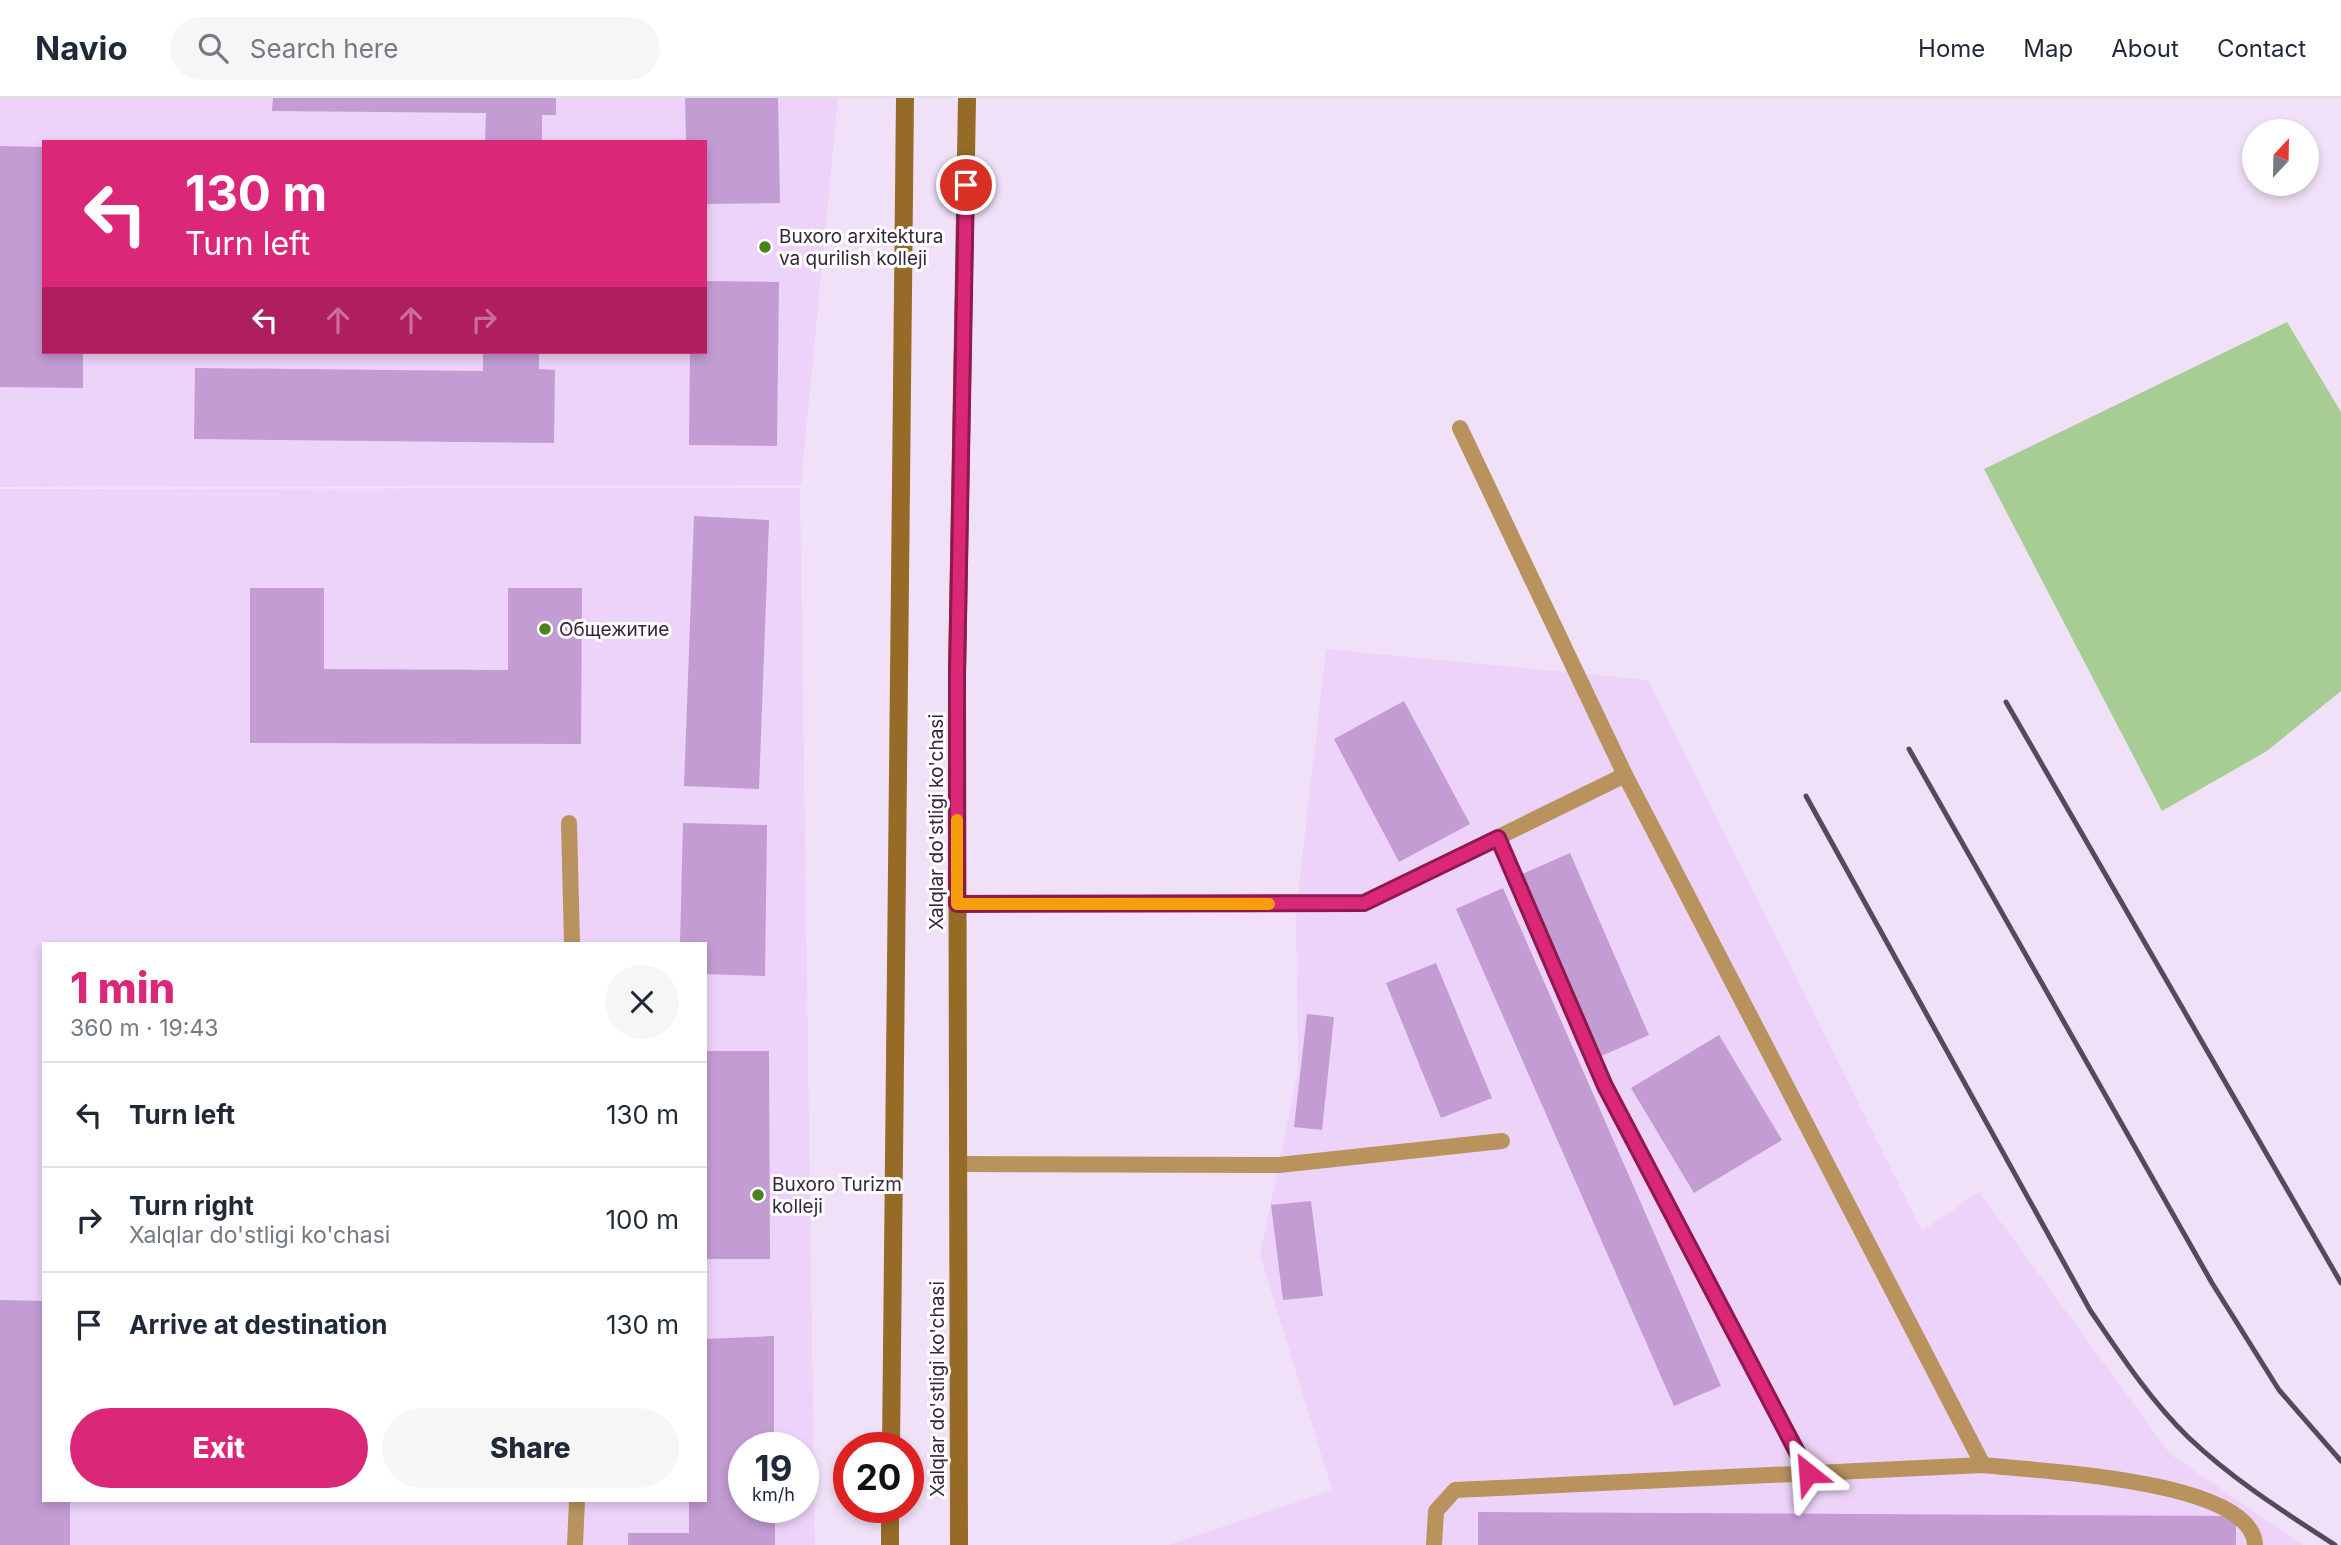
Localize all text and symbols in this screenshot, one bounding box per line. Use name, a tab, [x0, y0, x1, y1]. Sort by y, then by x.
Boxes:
search box	[170, 17, 660, 80]
text: Navio	[35, 28, 128, 68]
icon: search	[194, 29, 232, 67]
text: Search here	[250, 33, 398, 64]
text: Home	[1918, 34, 1985, 63]
text: Map	[2023, 34, 2073, 63]
text: About	[2111, 34, 2179, 63]
text: Contact	[2217, 34, 2306, 63]
north arrow	[2242, 119, 2319, 196]
map controls	[2242, 119, 2319, 196]
pin	[936, 155, 996, 215]
text: 130 m	[185, 164, 327, 223]
icon: arrive	[947, 166, 985, 204]
icon: left	[70, 168, 161, 259]
text: Turn left	[185, 224, 310, 263]
place label: Buxoro arxitektura va qurilish kolleji	[779, 225, 943, 270]
marker: Buxoro arxitektura va qurilish kolleji	[757, 239, 773, 255]
icon: left	[246, 301, 284, 339]
icon: ahead	[319, 301, 357, 339]
icon: ahead	[392, 301, 430, 339]
icon: right	[465, 301, 503, 339]
place label: Общежитие	[559, 618, 669, 641]
marker: Общежитие	[537, 621, 553, 637]
street label: Xalqlar do'stligi ko'chasi	[925, 714, 948, 930]
text: 1 min	[70, 962, 175, 1013]
button: close	[605, 965, 679, 1039]
text: 360 m · 19:43	[70, 1014, 218, 1042]
icon: left	[70, 1096, 108, 1134]
text: Turn left	[129, 1099, 235, 1130]
text: 130 m	[606, 1099, 679, 1130]
place label: Buxoro Turizm kolleji	[772, 1173, 902, 1218]
marker: Buxoro Turizm kolleji	[750, 1187, 766, 1203]
text: Turn right	[129, 1190, 254, 1221]
icon: right	[70, 1201, 108, 1239]
text: 100 m	[606, 1204, 679, 1235]
text: Xalqlar do'stligi ko'chasi	[129, 1221, 390, 1249]
street label: Xalqlar do'stligi ko'chasi	[926, 1281, 949, 1497]
icon: arrive	[70, 1306, 108, 1344]
text: Arrive at destination	[129, 1309, 388, 1340]
text: 130 m	[606, 1309, 679, 1340]
button: Exit	[70, 1408, 368, 1488]
button: Share	[382, 1408, 679, 1488]
speed limit sign: 20	[833, 1432, 924, 1523]
position arrow	[1771, 1436, 1845, 1510]
text: 19	[755, 1447, 792, 1489]
text: km/h	[752, 1484, 795, 1505]

